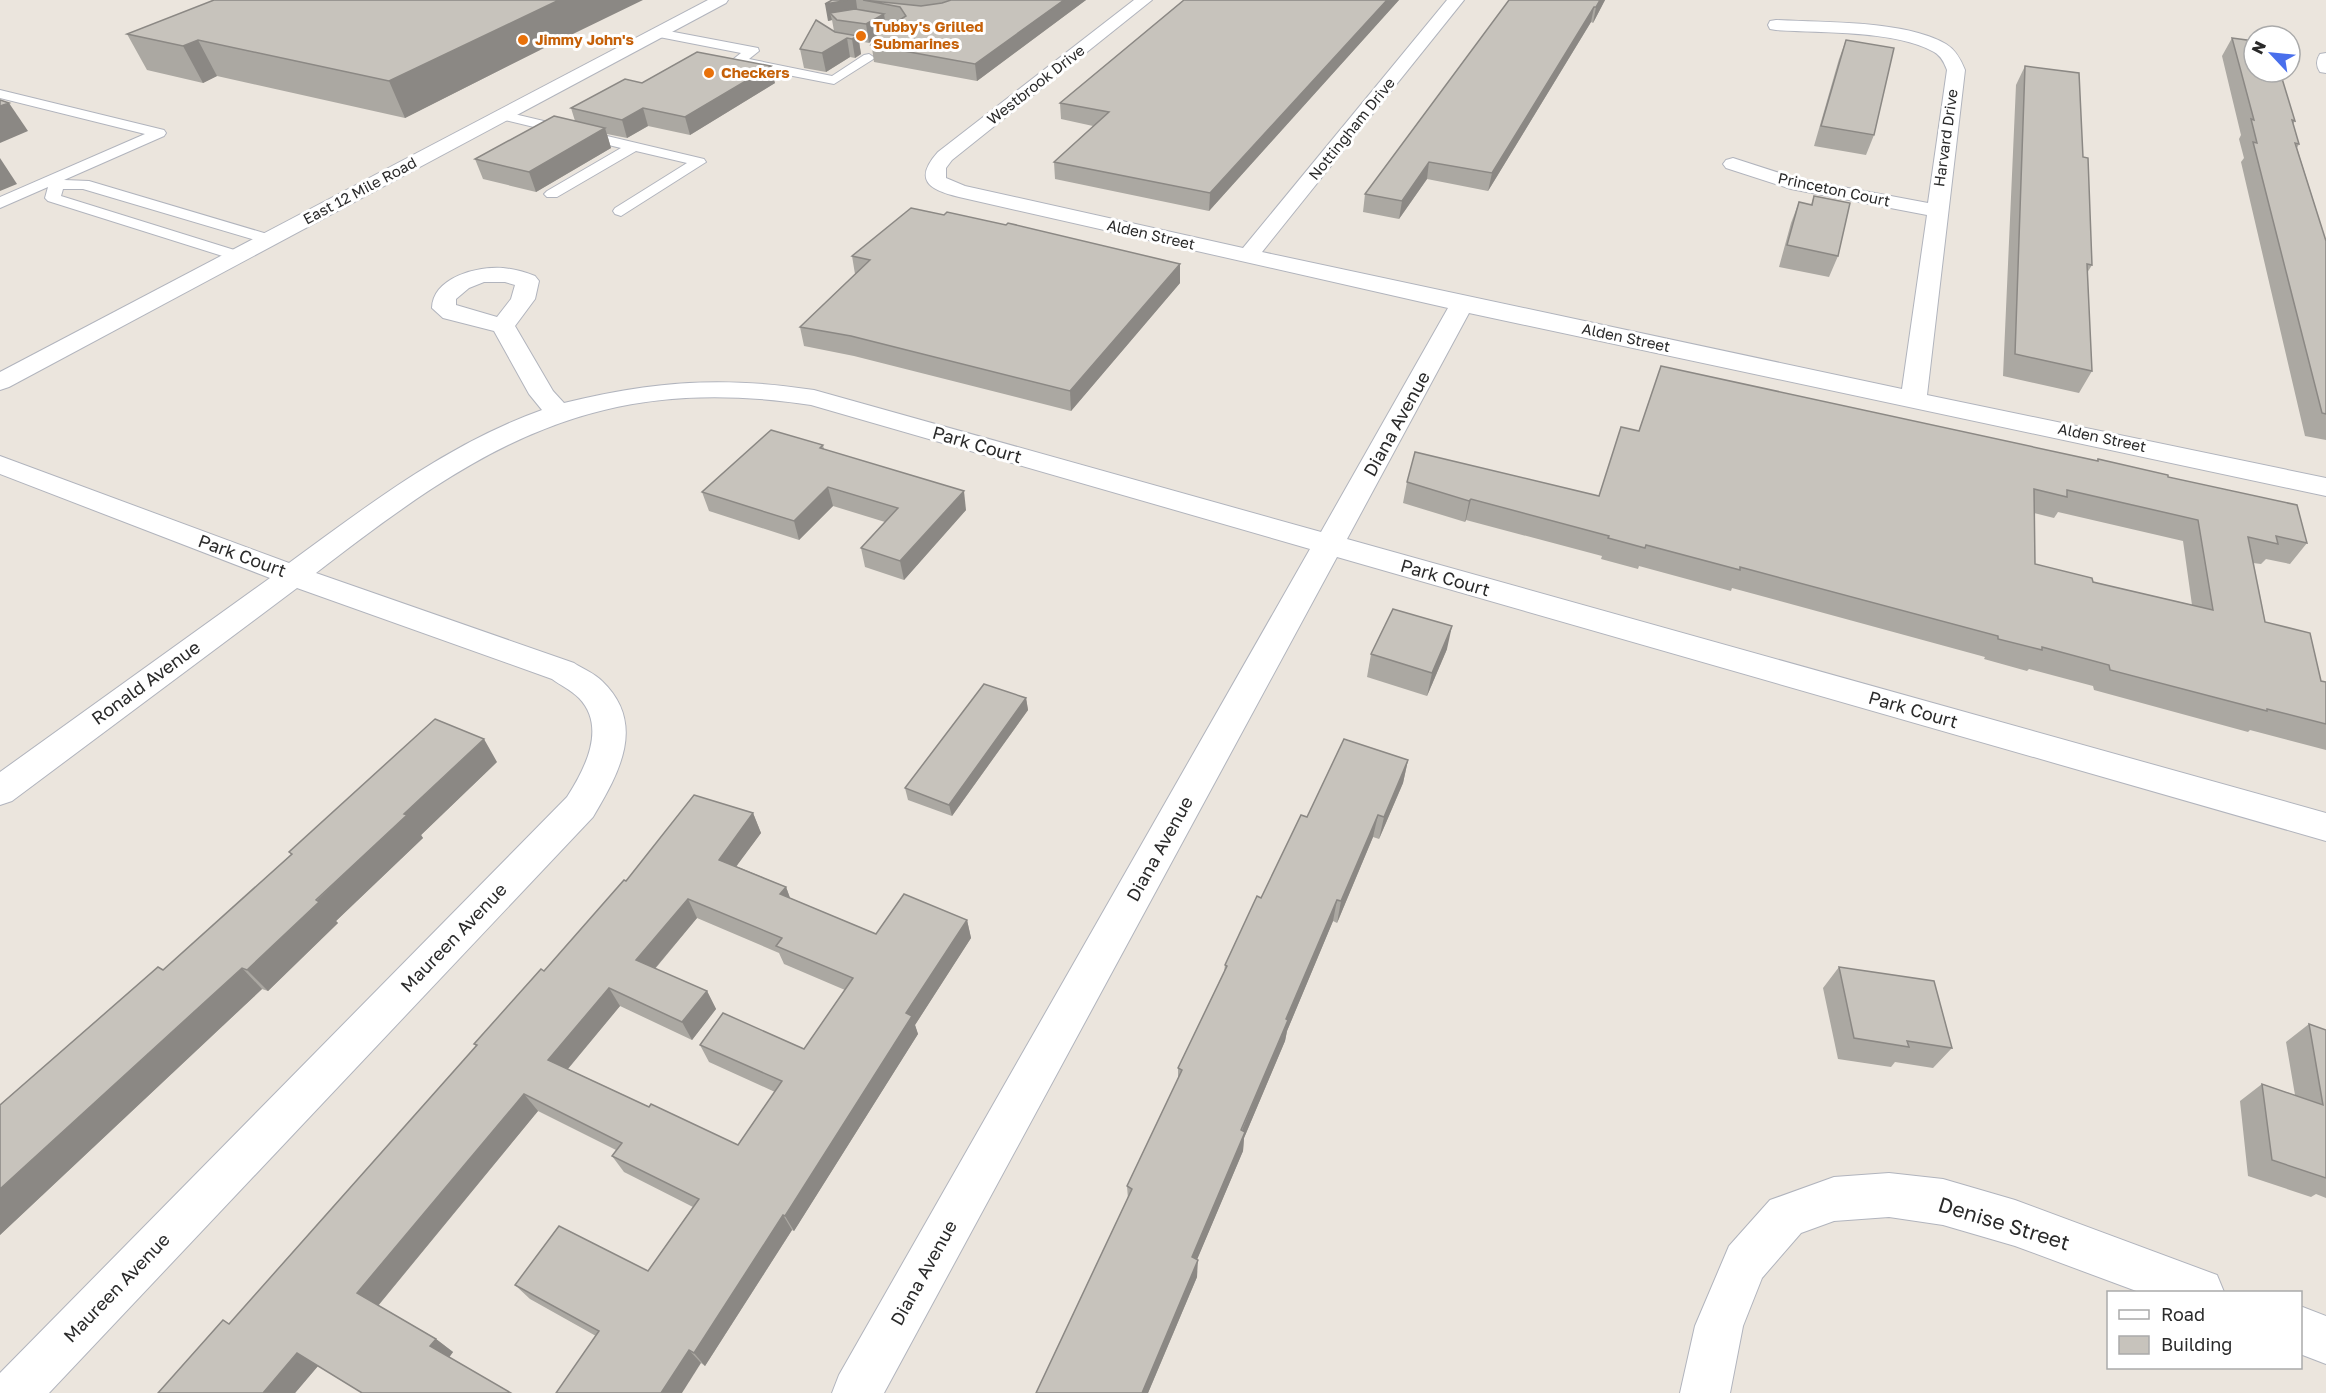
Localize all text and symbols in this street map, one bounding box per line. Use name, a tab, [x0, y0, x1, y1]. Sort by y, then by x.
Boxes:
place label: Tubby's Grilled Submarines	[873, 17, 984, 52]
north arrow	[2242, 24, 2302, 84]
marker: Tubby's Grilled Submarines	[854, 29, 868, 43]
place label: Jimmy John's	[535, 30, 634, 48]
marker: Jimmy John's	[516, 33, 530, 47]
text: N	[2247, 38, 2270, 57]
street label: Westbrook Drive	[983, 40, 1088, 128]
place label: Checkers	[721, 63, 790, 81]
marker: Checkers	[702, 66, 716, 80]
street label: Nottingham Drive	[1304, 73, 1398, 183]
street label: Harvard Drive	[1929, 88, 1961, 188]
street label: East 12 Mile Road	[300, 153, 419, 228]
street label: Princeton Court	[1776, 168, 1892, 210]
street label: Alden Street	[1105, 215, 1197, 253]
street label: Alden Street	[1580, 319, 1672, 355]
street label: Diana Avenue	[1358, 367, 1434, 480]
street label: Alden Street	[2056, 419, 2148, 455]
street label: Park Court	[930, 421, 1025, 467]
street label: Park Court	[195, 529, 289, 581]
street label: Park Court	[1398, 554, 1493, 600]
street label: Ronald Avenue	[87, 635, 204, 729]
street label: Park Court	[1866, 686, 1961, 732]
street label: Diana Avenue	[1121, 792, 1197, 905]
street label: Maureen Avenue	[396, 878, 511, 997]
street label: Denise Street	[1935, 1191, 2073, 1255]
street label: Diana Avenue	[885, 1216, 961, 1329]
street label: Maureen Avenue	[59, 1228, 174, 1347]
legend	[2107, 1291, 2302, 1369]
text: Road	[2161, 1303, 2205, 1325]
text: Building	[2161, 1333, 2232, 1355]

